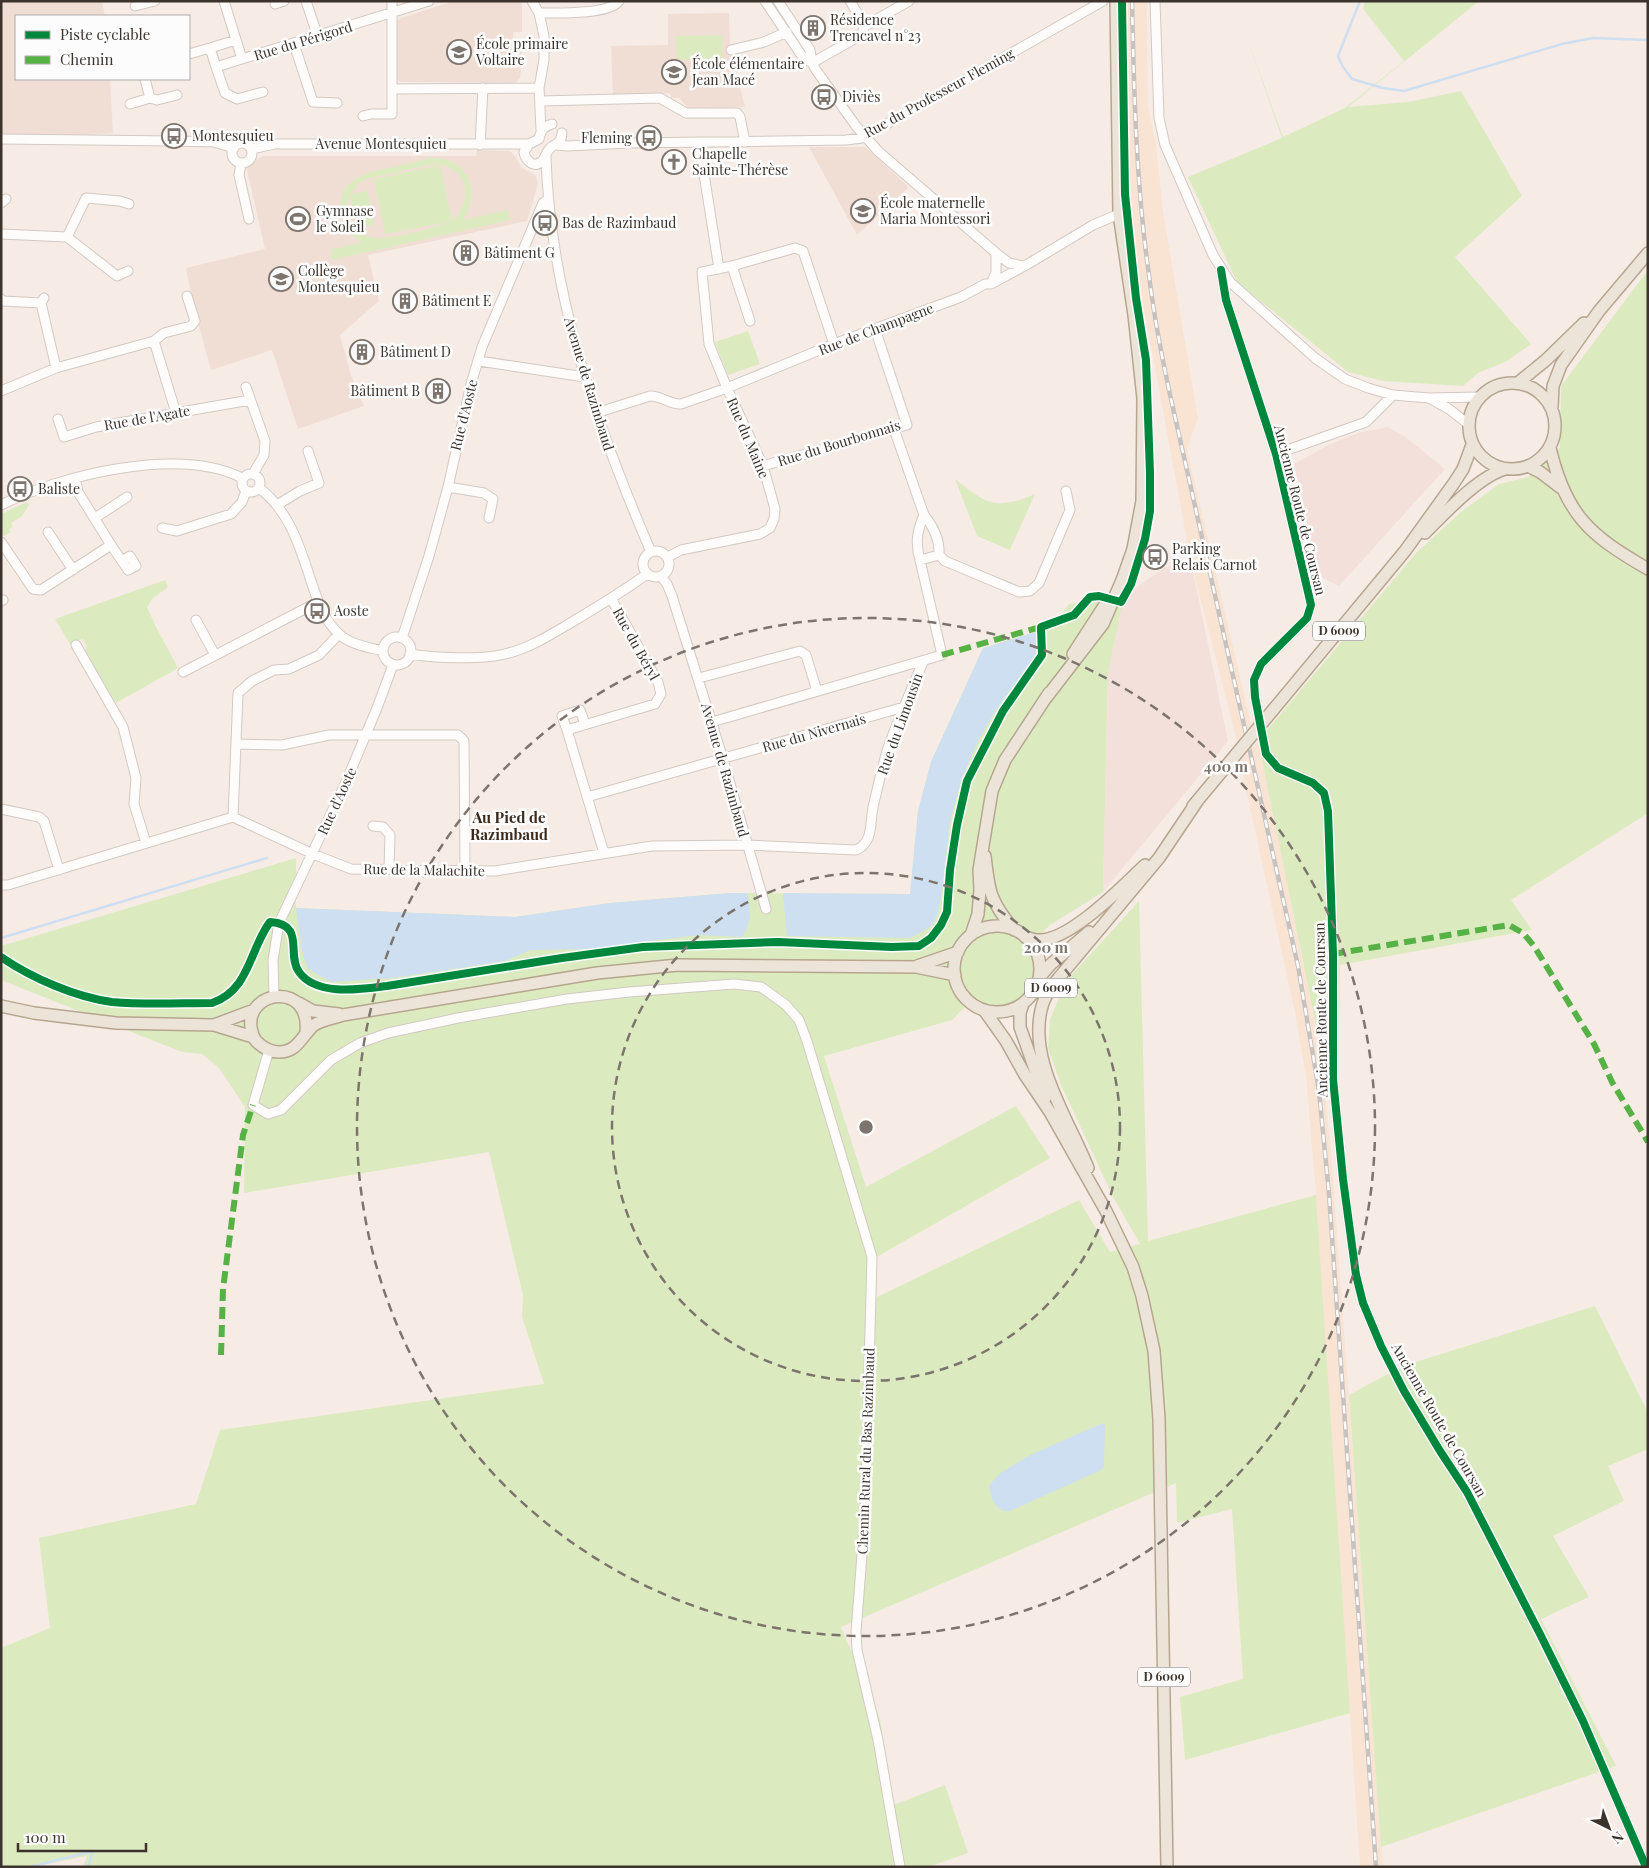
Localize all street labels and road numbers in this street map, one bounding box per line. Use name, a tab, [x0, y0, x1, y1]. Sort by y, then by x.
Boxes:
street label: Rue du Périgord	[251, 17, 354, 65]
street label: Rue du Professeur Fleming	[860, 43, 1018, 142]
street label: Avenue Montesquieu	[314, 134, 447, 153]
street label: Rue de Champagne	[816, 298, 936, 359]
street label: Avenue de Razimbaud	[560, 314, 619, 453]
street label: Rue d'Aoste	[446, 377, 482, 452]
street label: Rue du Maine	[723, 394, 774, 481]
street label: Rue de l'Agate	[102, 401, 191, 434]
street label: Rue du Bourbonnais	[775, 415, 903, 470]
street label: Ancienne Route de Coursan	[1270, 422, 1331, 598]
street label: Rue du Béryl	[609, 604, 664, 683]
road number: D 6009	[1313, 622, 1365, 640]
street label: Rue du Limousin	[872, 670, 927, 777]
street label: Avenue de Razimbaud	[697, 700, 754, 839]
street label: Rue du Nivernais	[760, 709, 868, 756]
street label: Rue d'Aoste	[313, 764, 361, 838]
street label: Rue de la Malachite	[363, 859, 485, 880]
street label: Ancienne Route de Coursan	[1309, 922, 1332, 1099]
road number: D 6009	[1025, 978, 1077, 998]
street label: Ancienne Route de Coursan	[1387, 1338, 1492, 1501]
street label: Chemin Rural du Bas Razimbaud	[852, 1347, 879, 1555]
road number: D 6009	[1138, 1668, 1190, 1686]

